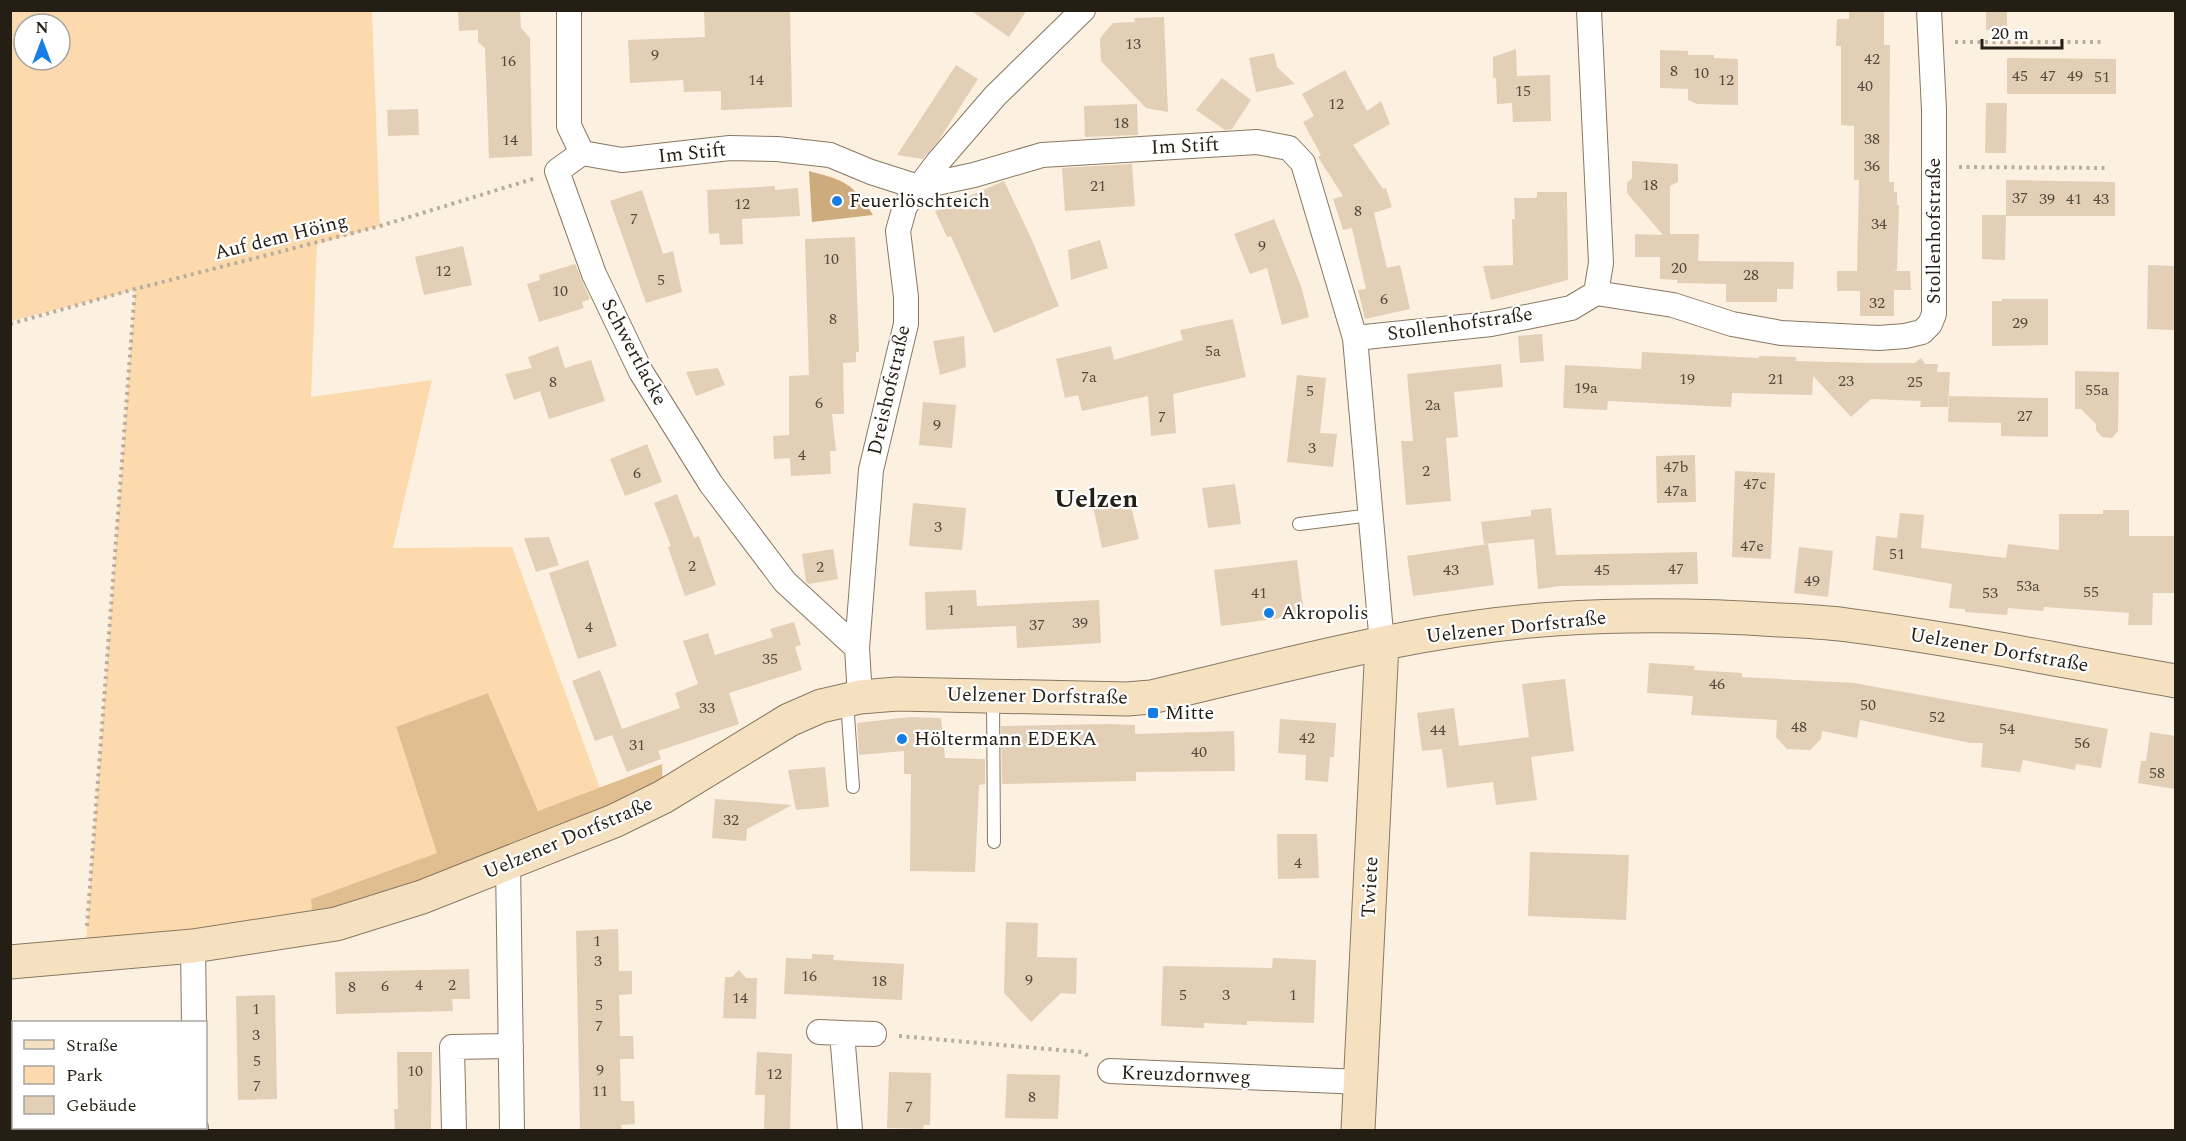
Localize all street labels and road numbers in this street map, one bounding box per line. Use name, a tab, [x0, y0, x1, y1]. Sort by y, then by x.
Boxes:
street label: Im Stift	[1150, 129, 1220, 163]
street label: Im Stift	[657, 135, 727, 171]
street label: Stollenhofstraße	[1919, 158, 1949, 304]
street label: Auf dem Höing	[211, 206, 351, 268]
street label: Schwertlacke	[593, 293, 675, 411]
street label: Stollenhofstraße	[1385, 299, 1535, 349]
street label: Dreishofstraße	[859, 322, 919, 458]
street label: Uelzener Dorfstraße	[1424, 603, 1608, 651]
street label: Uelzener Dorfstraße	[1907, 619, 2091, 681]
street label: Uelzener Dorfstraße	[946, 679, 1128, 713]
street label: Uelzener Dorfstraße	[479, 789, 657, 887]
street label: Twiete	[1353, 856, 1387, 918]
street label: Kreuzdornweg	[1121, 1058, 1251, 1092]

